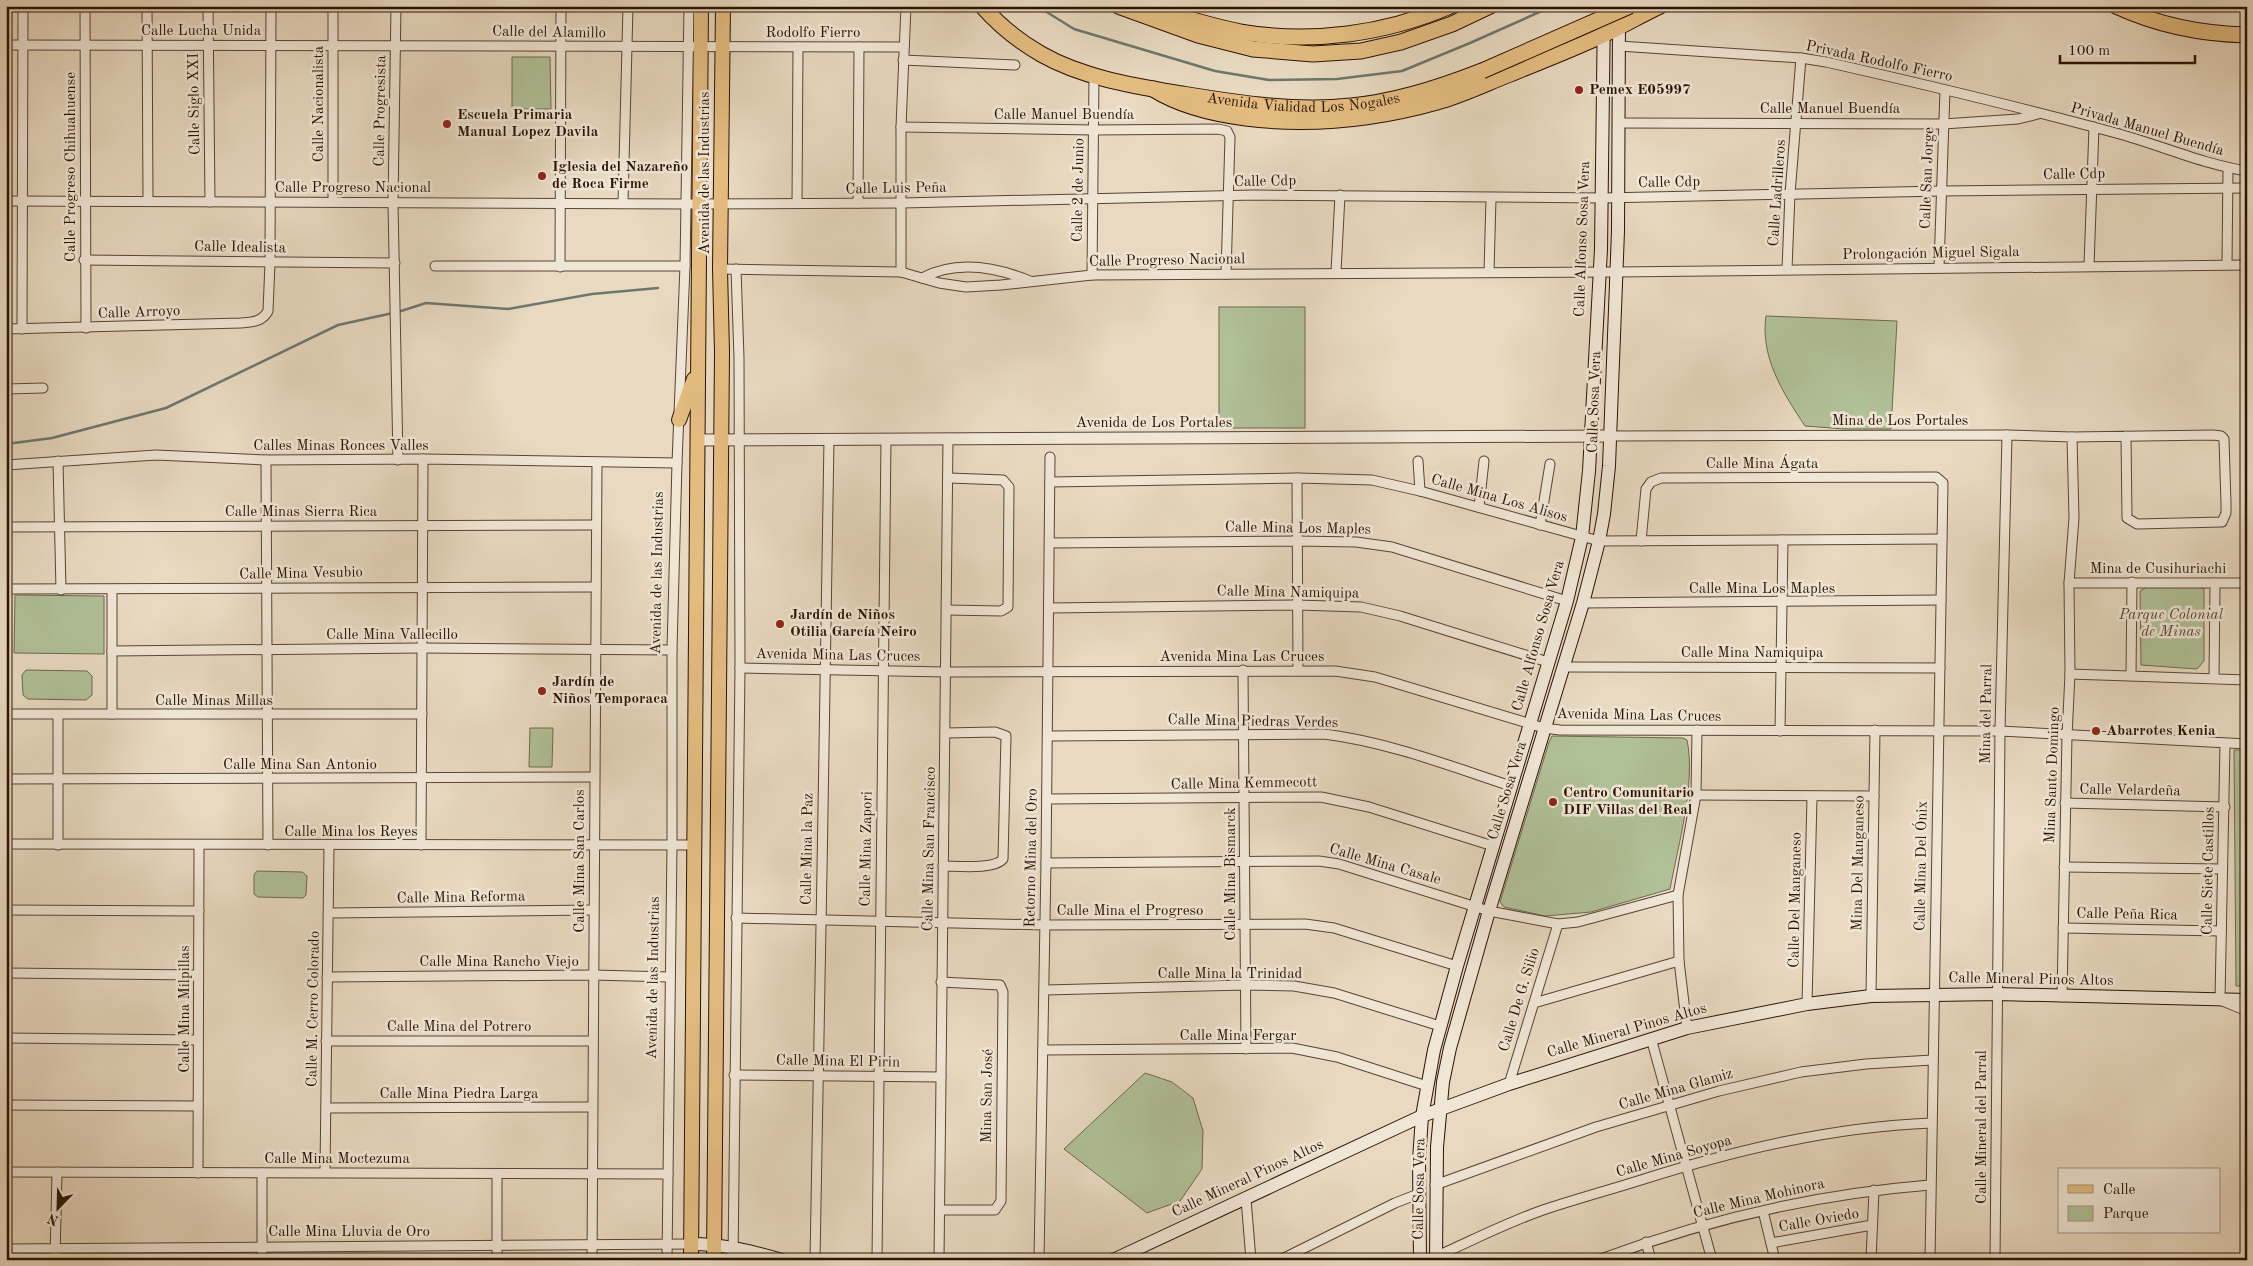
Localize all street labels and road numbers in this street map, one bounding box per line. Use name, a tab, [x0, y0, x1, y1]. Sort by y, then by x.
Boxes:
street label: Calle Lucha Unida	[141, 24, 262, 39]
street label: Calle del Alamillo	[492, 25, 606, 41]
street label: Rodolfo Fierro	[766, 26, 860, 41]
street label: Privada Rodolfo Fierro	[1804, 39, 1954, 85]
street label: Calle Nacionalista	[312, 45, 327, 162]
street label: Calle Siglo XXI	[187, 53, 203, 155]
street label: Calle Progresista	[373, 55, 389, 167]
street label: Calle Progreso Chihuahuense	[64, 72, 79, 262]
street label: Avenida de las Industrias	[698, 91, 713, 255]
street label: Avenida Vialidad Los Nogales	[1206, 91, 1401, 115]
street label: Privada Manuel Buendía	[2069, 101, 2226, 159]
street label: Calle Manuel Buendía	[1760, 102, 1901, 117]
street label: Calle Manuel Buendía	[994, 108, 1135, 123]
street label: Calle San Jorge	[1919, 126, 1937, 229]
street label: Calle 2 de Junio	[1071, 138, 1087, 242]
street label: Calle Ladrilleros	[1767, 139, 1789, 247]
street label: Calle Alfonso Sosa Vera	[1573, 160, 1593, 317]
street label: Calle Cdp	[2043, 167, 2106, 183]
street label: Calle Cdp	[1234, 174, 1297, 190]
street label: Calle Cdp	[1638, 175, 1701, 191]
street label: Calle Progreso Nacional	[275, 181, 431, 196]
street label: Calle Luis Peña	[845, 181, 947, 197]
street label: Calle Idealista	[194, 240, 287, 256]
street label: Prolongación Miguel Sigala	[1842, 245, 2020, 263]
street label: Calle Progreso Nacional	[1089, 252, 1245, 270]
street label: Calle Arroyo	[97, 304, 181, 322]
street label: Calle Sosa Vera	[1586, 350, 1604, 453]
street label: Mina de Los Portales	[1832, 414, 1968, 429]
street label: Avenida de Los Portales	[1076, 416, 1232, 431]
street label: Calles Minas Ronces Valles	[253, 439, 429, 454]
street label: Calle Mina Ágata	[1706, 454, 1819, 472]
street label: Calle Mina Los Alisos	[1429, 472, 1569, 526]
street label: Avenida de las Industrias	[649, 491, 667, 655]
street label: Calle Minas Sierra Rica	[225, 505, 378, 520]
street label: Calle Mina Los Maples	[1225, 520, 1371, 538]
street label: Calle Alfonso Sosa Vera	[1510, 558, 1568, 713]
street label: Mina de Cusihuriachi	[2090, 562, 2226, 577]
street label: Calle Mina Vesubio	[239, 565, 363, 583]
street label: Calle Mina Los Maples	[1689, 582, 1835, 597]
street label: Calle Mina Namiquipa	[1217, 584, 1360, 602]
street label: Calle Mina Vallecillo	[326, 628, 458, 643]
street label: Calle Mina Namiquipa	[1681, 646, 1824, 661]
street label: Avenida Mina Las Cruces	[755, 647, 921, 665]
street label: Avenida Mina Las Cruces	[1160, 650, 1324, 665]
street label: Mina del Parral	[1979, 664, 1995, 764]
street label: Calle Minas Millas	[155, 694, 273, 709]
street label: Mina Santo Domingo	[2043, 706, 2063, 844]
street label: Avenida Mina Las Cruces	[1556, 707, 1722, 725]
street label: Calle Mina Piedras Verdes	[1168, 713, 1338, 731]
street label: Calle Sosa Vera	[1486, 739, 1530, 842]
street label: Calle Mina San Antonio	[223, 758, 377, 773]
street label: Calle Mina San Francisco	[921, 766, 939, 932]
street label: Calle Mina Kemmecott	[1171, 775, 1317, 793]
street label: Calle Velardeña	[2079, 783, 2181, 799]
street label: Retorno Mina del Oro	[1023, 788, 1041, 928]
street label: Calle Mina San Carlos	[573, 789, 588, 933]
street label: Calle Mina Zapori	[858, 791, 876, 907]
street label: Calle Mina la Paz	[800, 793, 816, 905]
street label: Mina Del Manganeso	[1850, 795, 1868, 931]
street label: Calle Mina Del Ónix	[1909, 800, 1931, 931]
street label: Calle Mina Bismarck	[1224, 807, 1239, 941]
street label: Calle Siete Castillos	[2200, 807, 2218, 935]
street label: Calle Mina los Reyes	[284, 825, 418, 840]
street label: Calle Del Manganeso	[1787, 832, 1805, 968]
street label: Calle Mina Casale	[1328, 842, 1443, 888]
street label: Calle Mina Reforma	[397, 889, 526, 907]
street label: Avenida de las Industrias	[645, 896, 663, 1060]
street label: Calle Mina el Progreso	[1056, 904, 1204, 919]
street label: Calle Peña Rica	[2076, 907, 2178, 923]
street label: Calle M. Cerro Colorado	[305, 931, 323, 1087]
street label: Calle Mina Milpillas	[178, 945, 193, 1073]
street label: Calle De G. Silio	[1497, 946, 1543, 1054]
street label: Calle Mina Rancho Viejo	[419, 955, 579, 970]
street label: Calle Mina la Trinidad	[1158, 967, 1303, 982]
street label: Calle Mineral Pinos Altos	[1948, 971, 2114, 989]
street label: Calle Mineral Pinos Altos	[1545, 1001, 1709, 1061]
street label: Calle Mina del Potrero	[387, 1020, 531, 1035]
street label: Calle Mina Fergar	[1180, 1029, 1296, 1044]
street label: Mina San José	[980, 1049, 996, 1143]
street label: Calle Mineral del Parral	[1975, 1050, 1990, 1204]
street label: Calle Mina El Pirin	[776, 1053, 900, 1071]
street label: Calle Mina Glamiz	[1617, 1067, 1735, 1113]
street label: Calle Mina Piedra Larga	[380, 1087, 539, 1102]
street label: Calle Mina Soyopa	[1614, 1133, 1734, 1181]
street label: Calle Mineral Pinos Altos	[1170, 1137, 1326, 1221]
street label: Calle Sosa Vera	[1412, 1137, 1428, 1240]
street label: Calle Mina Moctezuma	[264, 1152, 410, 1167]
street label: Calle Mina Mohinora	[1692, 1176, 1827, 1221]
street label: Calle Oviedo	[1778, 1207, 1860, 1235]
street label: Calle Mina Lluvia de Oro	[268, 1225, 430, 1240]

